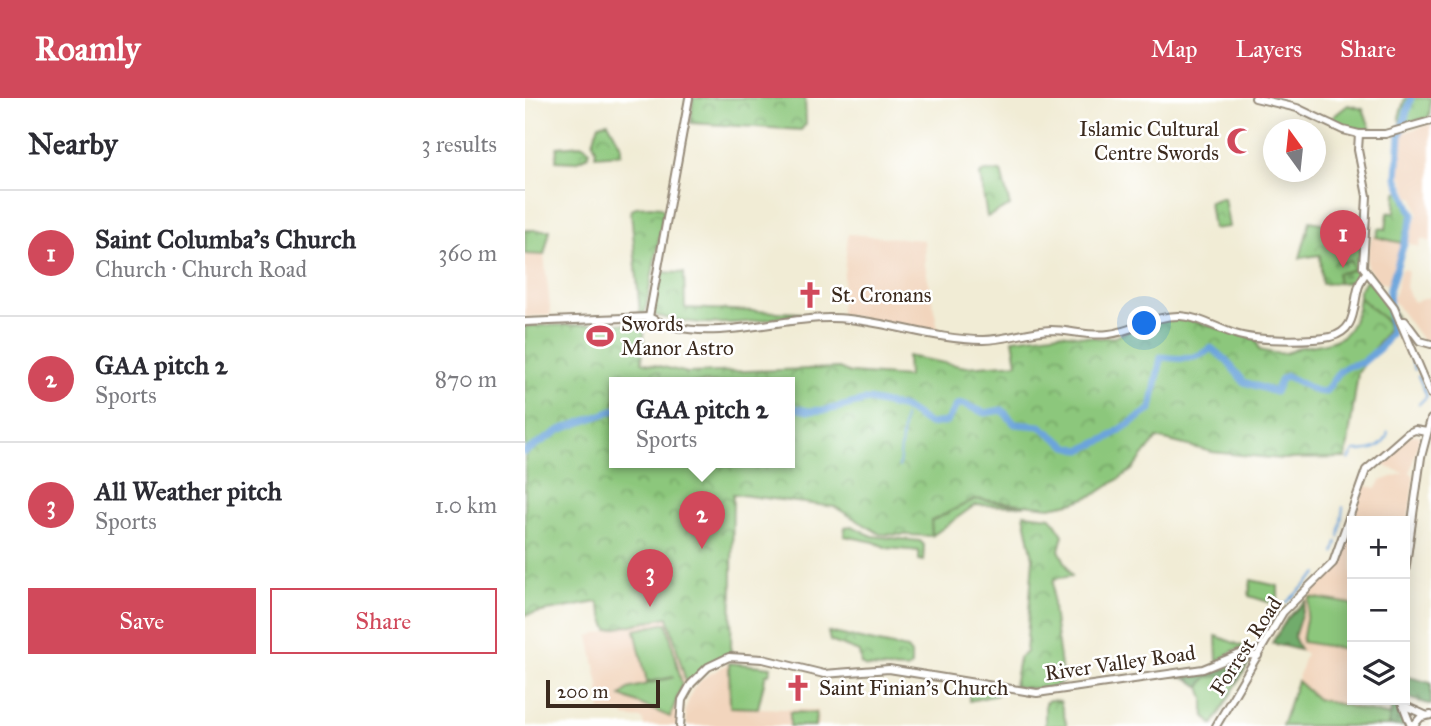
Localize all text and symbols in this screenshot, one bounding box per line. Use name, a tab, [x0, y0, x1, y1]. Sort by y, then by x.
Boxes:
text: Roamly	[35, 29, 140, 69]
text: Map	[1151, 34, 1198, 64]
text: Layers	[1236, 34, 1302, 64]
text: Share	[1340, 34, 1396, 64]
place label: Islamic Cultural Centre Swords	[1079, 116, 1219, 166]
north arrow	[1263, 119, 1326, 182]
text: Nearby	[28, 126, 118, 162]
mosque icon: Islamic Cultural Centre Swords	[1225, 126, 1255, 156]
text: 3 results	[421, 130, 497, 158]
pin: 1	[1320, 210, 1366, 268]
text: Saint Columba's Church	[95, 223, 356, 255]
text: 1	[46, 239, 56, 267]
text: 360 m	[438, 239, 497, 267]
text: Church · Church Road	[95, 255, 307, 283]
church icon: St. Cronans	[795, 280, 825, 310]
place label: St. Cronans	[831, 282, 931, 308]
your location	[1127, 306, 1161, 340]
place label: Swords Manor Astro	[621, 311, 734, 361]
sports icon: Swords Manor Astro	[585, 321, 615, 351]
text: GAA pitch 2	[95, 349, 228, 381]
text: 2	[45, 365, 57, 393]
text: 870 m	[435, 365, 497, 393]
popup	[609, 377, 795, 468]
text: Sports	[95, 381, 157, 409]
text: GAA pitch 2	[636, 393, 768, 425]
text: Sports	[636, 425, 697, 453]
text: All Weather pitch	[95, 475, 282, 507]
text: 3	[46, 491, 56, 519]
text: 1.0 km	[435, 491, 497, 519]
pin: 2	[679, 491, 725, 549]
text: Sports	[95, 507, 157, 535]
map controls	[1347, 516, 1410, 705]
button: +	[1347, 516, 1410, 579]
pin: 3	[627, 549, 673, 607]
button: −	[1347, 579, 1410, 642]
button: Save	[28, 588, 256, 654]
button: Share	[270, 588, 497, 654]
street label: Forrest Road	[1204, 591, 1288, 700]
street label: River Valley Road	[1043, 639, 1198, 686]
button: layers	[1347, 642, 1410, 705]
church icon: Saint Finian's Church	[783, 673, 813, 703]
place label: Saint Finian's Church	[819, 675, 1009, 701]
scale bar	[546, 677, 660, 709]
text: 200 m	[557, 680, 609, 703]

